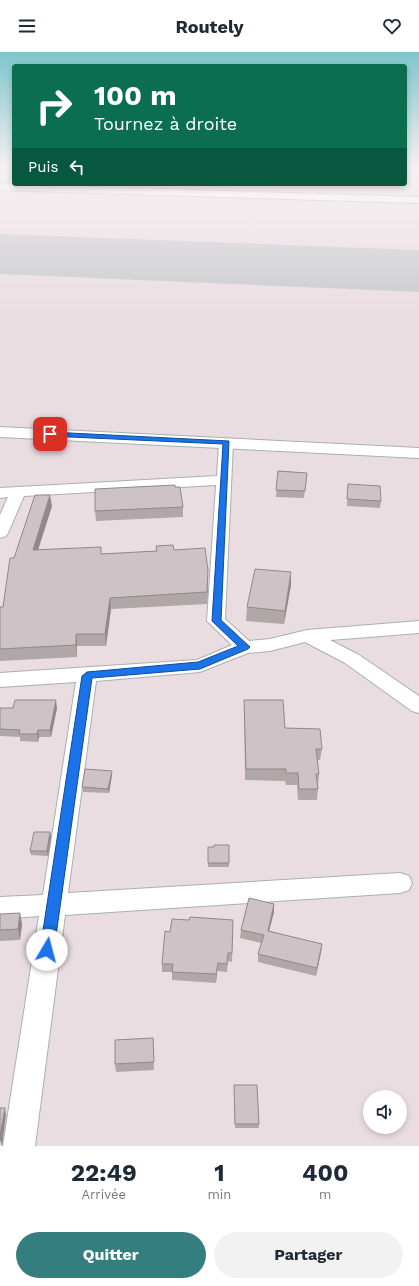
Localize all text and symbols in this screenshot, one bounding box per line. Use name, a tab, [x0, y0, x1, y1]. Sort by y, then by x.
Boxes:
icon: menu	[16, 15, 38, 37]
icon: heart	[381, 15, 403, 37]
text: Routely	[175, 16, 244, 37]
text: 100 m	[94, 79, 177, 112]
icon: right	[28, 80, 80, 132]
text: Tournez à droite	[94, 113, 237, 134]
icon: left	[66, 156, 88, 178]
text: Puis	[28, 158, 58, 176]
pin	[33, 417, 67, 451]
icon: arrive	[39, 423, 61, 445]
position arrow	[26, 929, 68, 971]
map controls	[363, 1090, 407, 1134]
button: sound	[363, 1090, 407, 1134]
text: 22:49	[71, 1159, 137, 1187]
text: 1	[214, 1159, 225, 1187]
text: 400	[302, 1159, 348, 1187]
text: Arrivée	[81, 1187, 126, 1202]
text: min	[207, 1187, 231, 1202]
text: m	[319, 1187, 331, 1202]
button: Quitter	[16, 1232, 206, 1278]
button: Partager	[214, 1232, 403, 1278]

